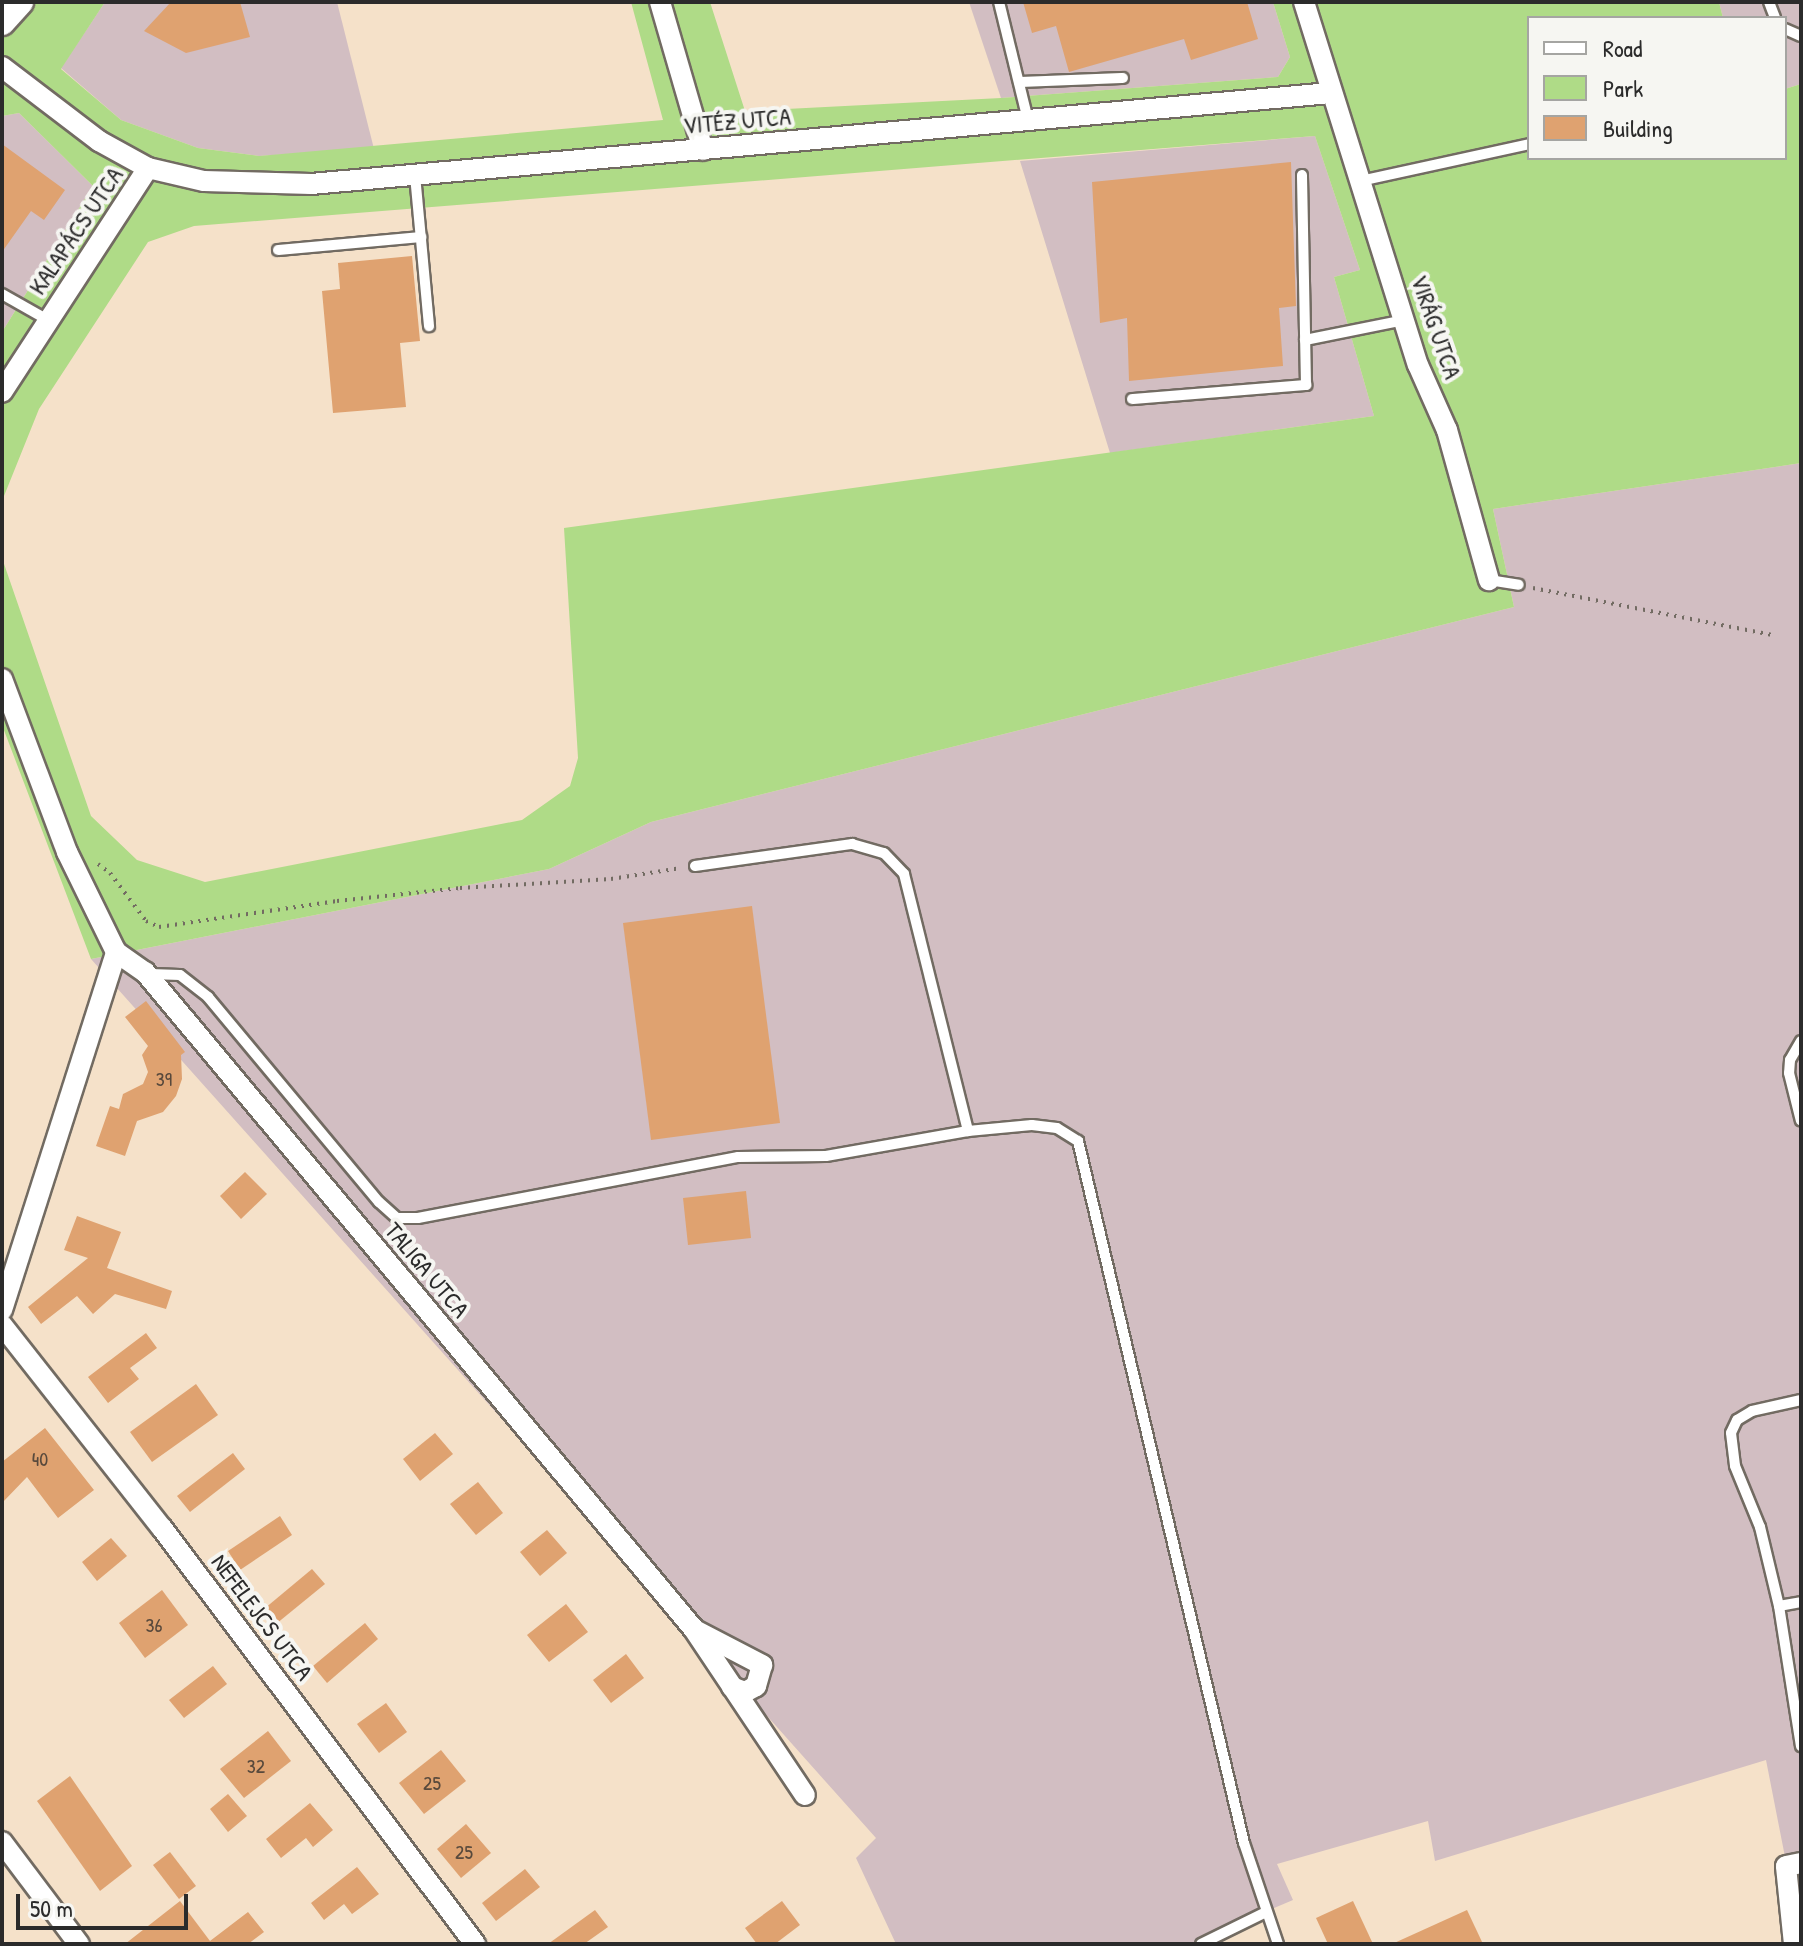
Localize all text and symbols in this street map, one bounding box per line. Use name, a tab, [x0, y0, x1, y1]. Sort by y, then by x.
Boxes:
legend	[1527, 16, 1787, 160]
text: Road	[1603, 32, 1642, 64]
text: Park	[1603, 72, 1643, 104]
street label: VITÉZ UTCA	[682, 102, 792, 140]
text: Building	[1603, 112, 1673, 144]
street label: KALAPÁCS UTCA	[23, 162, 129, 300]
street label: VIRÁG UTCA	[1405, 271, 1467, 383]
house number: 39	[156, 1066, 172, 1090]
street label: TALIGA UTCA	[379, 1216, 475, 1324]
house number: 40	[32, 1446, 48, 1470]
street label: NEFELEJCS UTCA	[205, 1548, 319, 1686]
house number: 36	[146, 1612, 162, 1636]
house number: 32	[247, 1753, 265, 1777]
house number: 25	[423, 1770, 441, 1794]
house number: 25	[455, 1839, 473, 1863]
scale bar	[20, 1878, 192, 1928]
text: 50 m	[30, 1892, 73, 1924]

